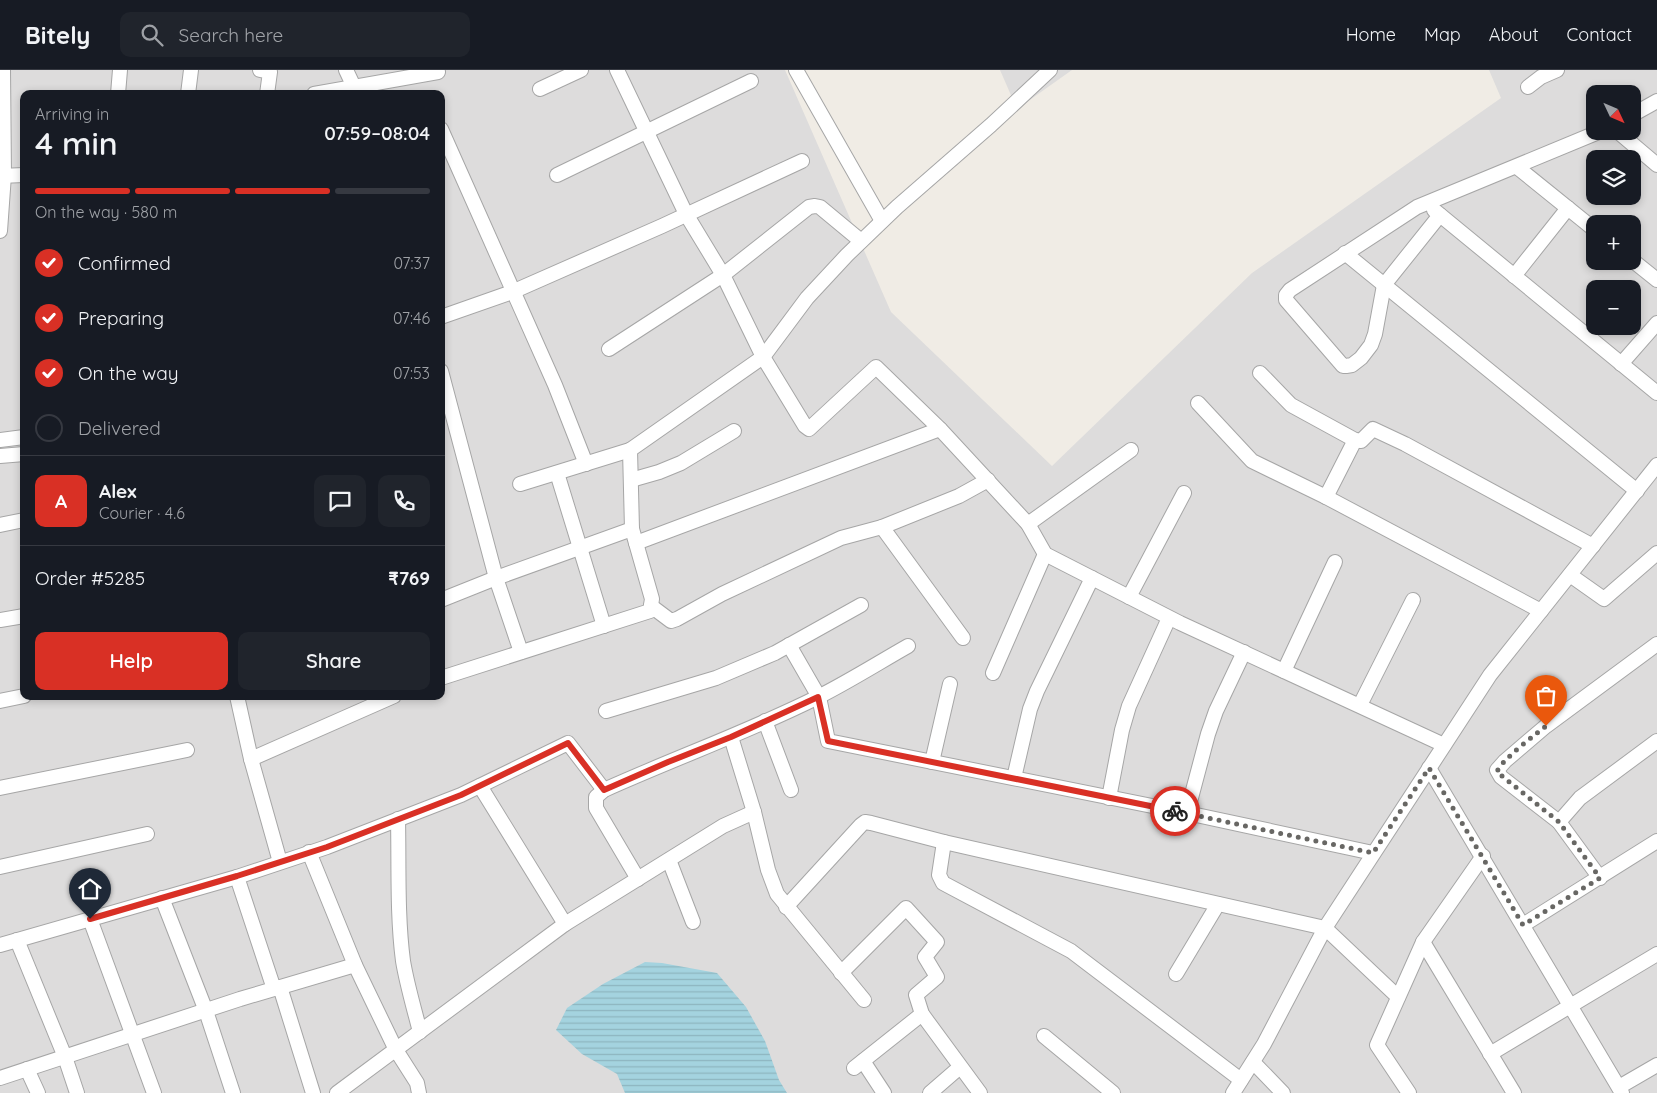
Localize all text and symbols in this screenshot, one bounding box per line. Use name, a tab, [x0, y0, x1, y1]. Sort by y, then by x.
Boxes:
search box	[120, 12, 470, 57]
text: Bitely	[25, 20, 90, 50]
icon: search	[138, 21, 166, 49]
text: Search here	[178, 23, 283, 47]
text: Home	[1346, 23, 1396, 46]
text: Map	[1424, 23, 1461, 46]
text: About	[1489, 23, 1539, 46]
text: Contact	[1567, 23, 1632, 46]
north arrow	[1586, 85, 1641, 140]
map controls	[1586, 85, 1641, 335]
text: Arriving in	[35, 104, 109, 124]
text: 07:59–08:04	[324, 121, 430, 145]
text: 4 min	[35, 123, 118, 163]
button: layers	[1586, 150, 1641, 205]
text: On the way · 580 m	[35, 202, 177, 222]
button: +	[1586, 215, 1641, 270]
icon: check	[35, 249, 63, 277]
text: Confirmed	[78, 251, 171, 275]
text: 07:37	[394, 253, 430, 273]
button: −	[1586, 280, 1641, 335]
icon: check	[35, 304, 63, 332]
text: Preparing	[78, 306, 164, 330]
text: 07:46	[393, 308, 430, 328]
icon: check	[35, 359, 63, 387]
text: On the way	[78, 361, 179, 385]
text: 07:53	[393, 363, 430, 383]
text: Delivered	[78, 416, 161, 440]
button: chat	[314, 475, 366, 527]
button: phone	[378, 475, 430, 527]
text: Alex	[99, 479, 137, 503]
text: A	[55, 489, 67, 513]
text: Courier · 4.6	[99, 503, 185, 523]
text: Order #5285	[35, 566, 145, 590]
text: ₹769	[388, 566, 430, 590]
button: Help	[35, 632, 228, 690]
button: Share	[238, 632, 430, 690]
pin	[1525, 675, 1567, 726]
icon: bag	[1532, 682, 1560, 710]
courier	[1150, 786, 1200, 836]
icon: bike	[1161, 797, 1189, 825]
pin	[69, 868, 111, 919]
icon: home	[76, 875, 104, 903]

